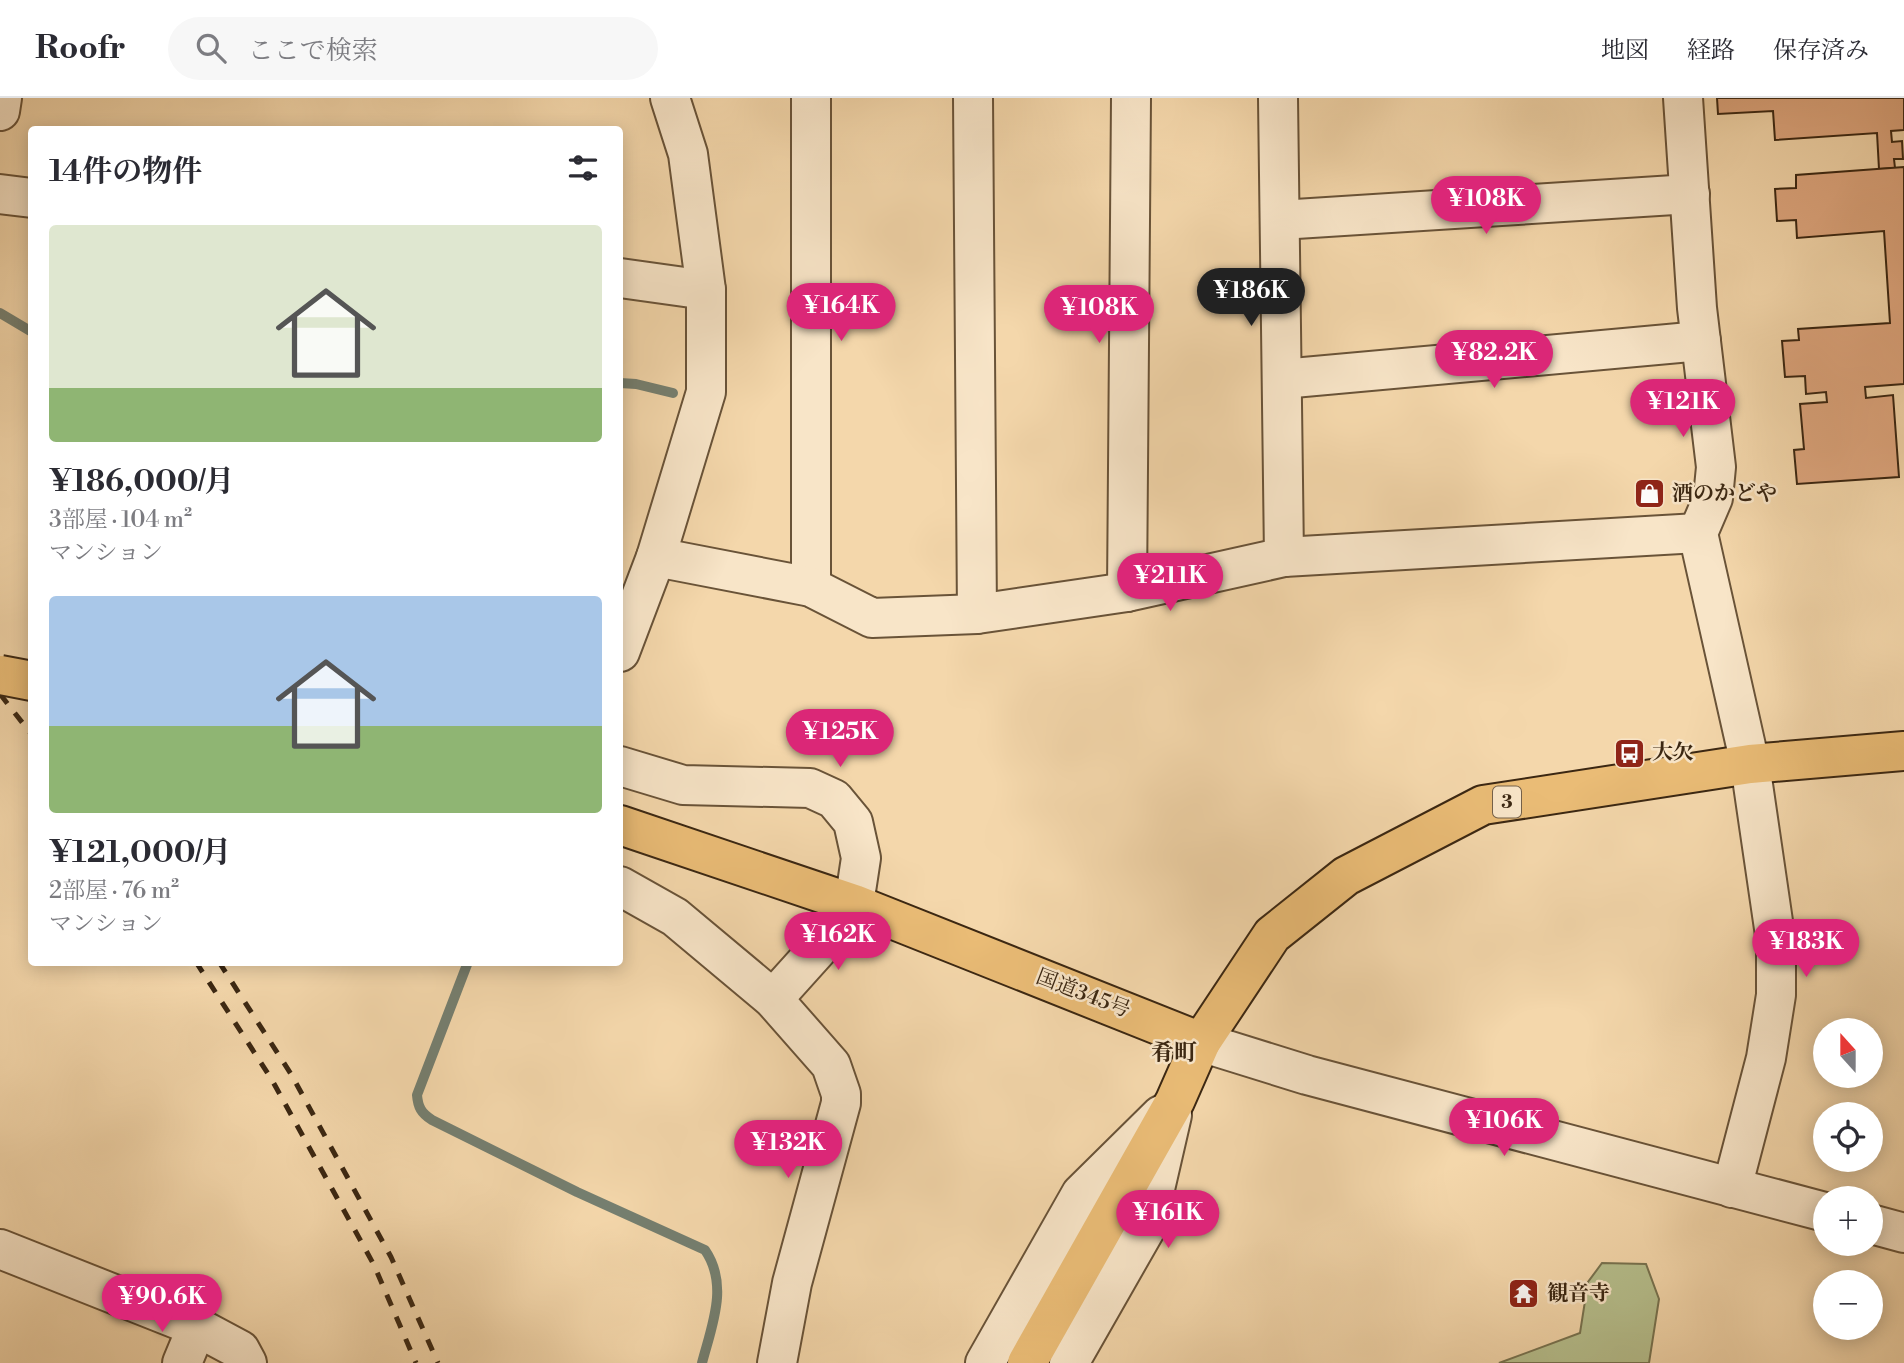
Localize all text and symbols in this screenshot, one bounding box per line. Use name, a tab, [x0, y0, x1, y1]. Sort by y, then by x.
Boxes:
search box	[168, 17, 658, 80]
text: Roofr	[35, 28, 126, 69]
icon: search	[192, 29, 230, 67]
text: ここで検索	[248, 35, 378, 67]
text: 地図	[1601, 36, 1649, 66]
text: 経路	[1687, 36, 1735, 66]
text: 保存済み	[1773, 36, 1869, 66]
icon: filters	[564, 149, 602, 187]
text: 14件の物件	[49, 153, 202, 191]
pin: ¥108K	[1437, 176, 1535, 236]
text: ¥108K	[1447, 185, 1525, 213]
pin: ¥186K	[1202, 268, 1300, 328]
icon: home	[263, 270, 389, 396]
text: ¥186K	[1213, 277, 1289, 305]
pin: ¥164K	[792, 284, 890, 343]
pin: ¥108K	[1050, 286, 1148, 345]
text: ¥164K	[803, 292, 879, 320]
text: ¥108K	[1060, 294, 1138, 322]
pin: ¥82.2K	[1437, 330, 1551, 390]
text: ¥82.2K	[1451, 339, 1537, 367]
pin: ¥121K	[1634, 380, 1732, 439]
text: ¥121K	[1646, 388, 1720, 416]
text: ¥186,000/月	[49, 463, 234, 501]
shop icon: 酒のかどや	[1632, 477, 1666, 511]
place label: 酒のかどや	[1672, 481, 1777, 507]
text: 3部屋 · 104 m²	[49, 506, 192, 534]
text: マンション	[49, 539, 163, 567]
pin: ¥211K	[1121, 554, 1219, 613]
text: ¥211K	[1133, 562, 1207, 590]
icon: home	[263, 641, 389, 767]
pin: ¥125K	[791, 710, 889, 769]
text: ¥125K	[802, 718, 878, 746]
bus stop icon: 大欠	[1612, 736, 1646, 770]
place label: 大欠	[1652, 740, 1694, 766]
road number: 3	[1493, 786, 1521, 818]
text: ¥121,000/月	[49, 834, 231, 872]
text: 2部屋 · 76 m²	[49, 877, 179, 905]
text: マンション	[49, 910, 163, 938]
pin: ¥162K	[789, 912, 887, 972]
pin: ¥183K	[1757, 920, 1855, 979]
text: ¥162K	[800, 921, 876, 949]
text: ¥183K	[1768, 928, 1844, 956]
street label: 国道345号	[1032, 964, 1134, 1024]
north arrow	[1813, 1018, 1883, 1088]
map controls	[1813, 1018, 1883, 1340]
district label: 肴町	[1151, 1039, 1197, 1067]
pin: ¥106K	[1455, 1098, 1553, 1158]
button: locate	[1813, 1102, 1883, 1172]
text: ¥106K	[1465, 1107, 1543, 1135]
pin: ¥132K	[739, 1121, 837, 1180]
text: ¥132K	[750, 1129, 826, 1157]
button: +	[1813, 1186, 1883, 1256]
pin: ¥161K	[1119, 1190, 1217, 1250]
text: ¥161K	[1132, 1199, 1204, 1227]
button: −	[1813, 1270, 1883, 1340]
pin: ¥90.6K	[105, 1274, 219, 1334]
temple icon: 観音寺	[1507, 1277, 1541, 1311]
place label: 観音寺	[1547, 1281, 1610, 1307]
text: ¥90.6K	[118, 1283, 206, 1311]

